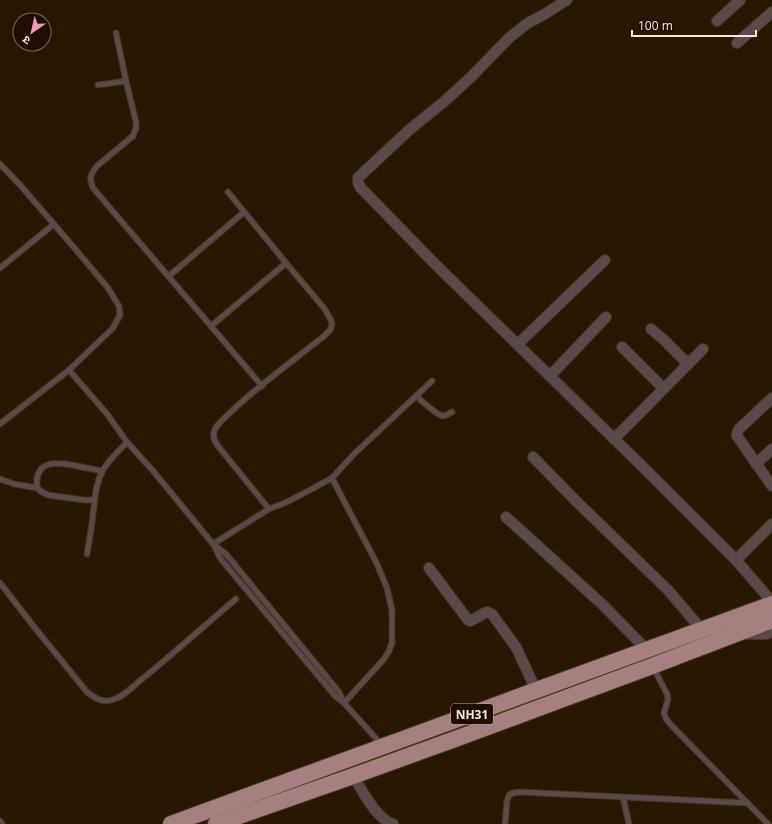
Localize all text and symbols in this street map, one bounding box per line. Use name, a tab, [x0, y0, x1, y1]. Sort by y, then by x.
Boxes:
north arrow	[12, 12, 52, 52]
scale bar	[632, 12, 756, 38]
text: 100 m	[638, 17, 673, 34]
text: उ	[19, 32, 33, 49]
road number: NH31	[451, 704, 493, 724]

